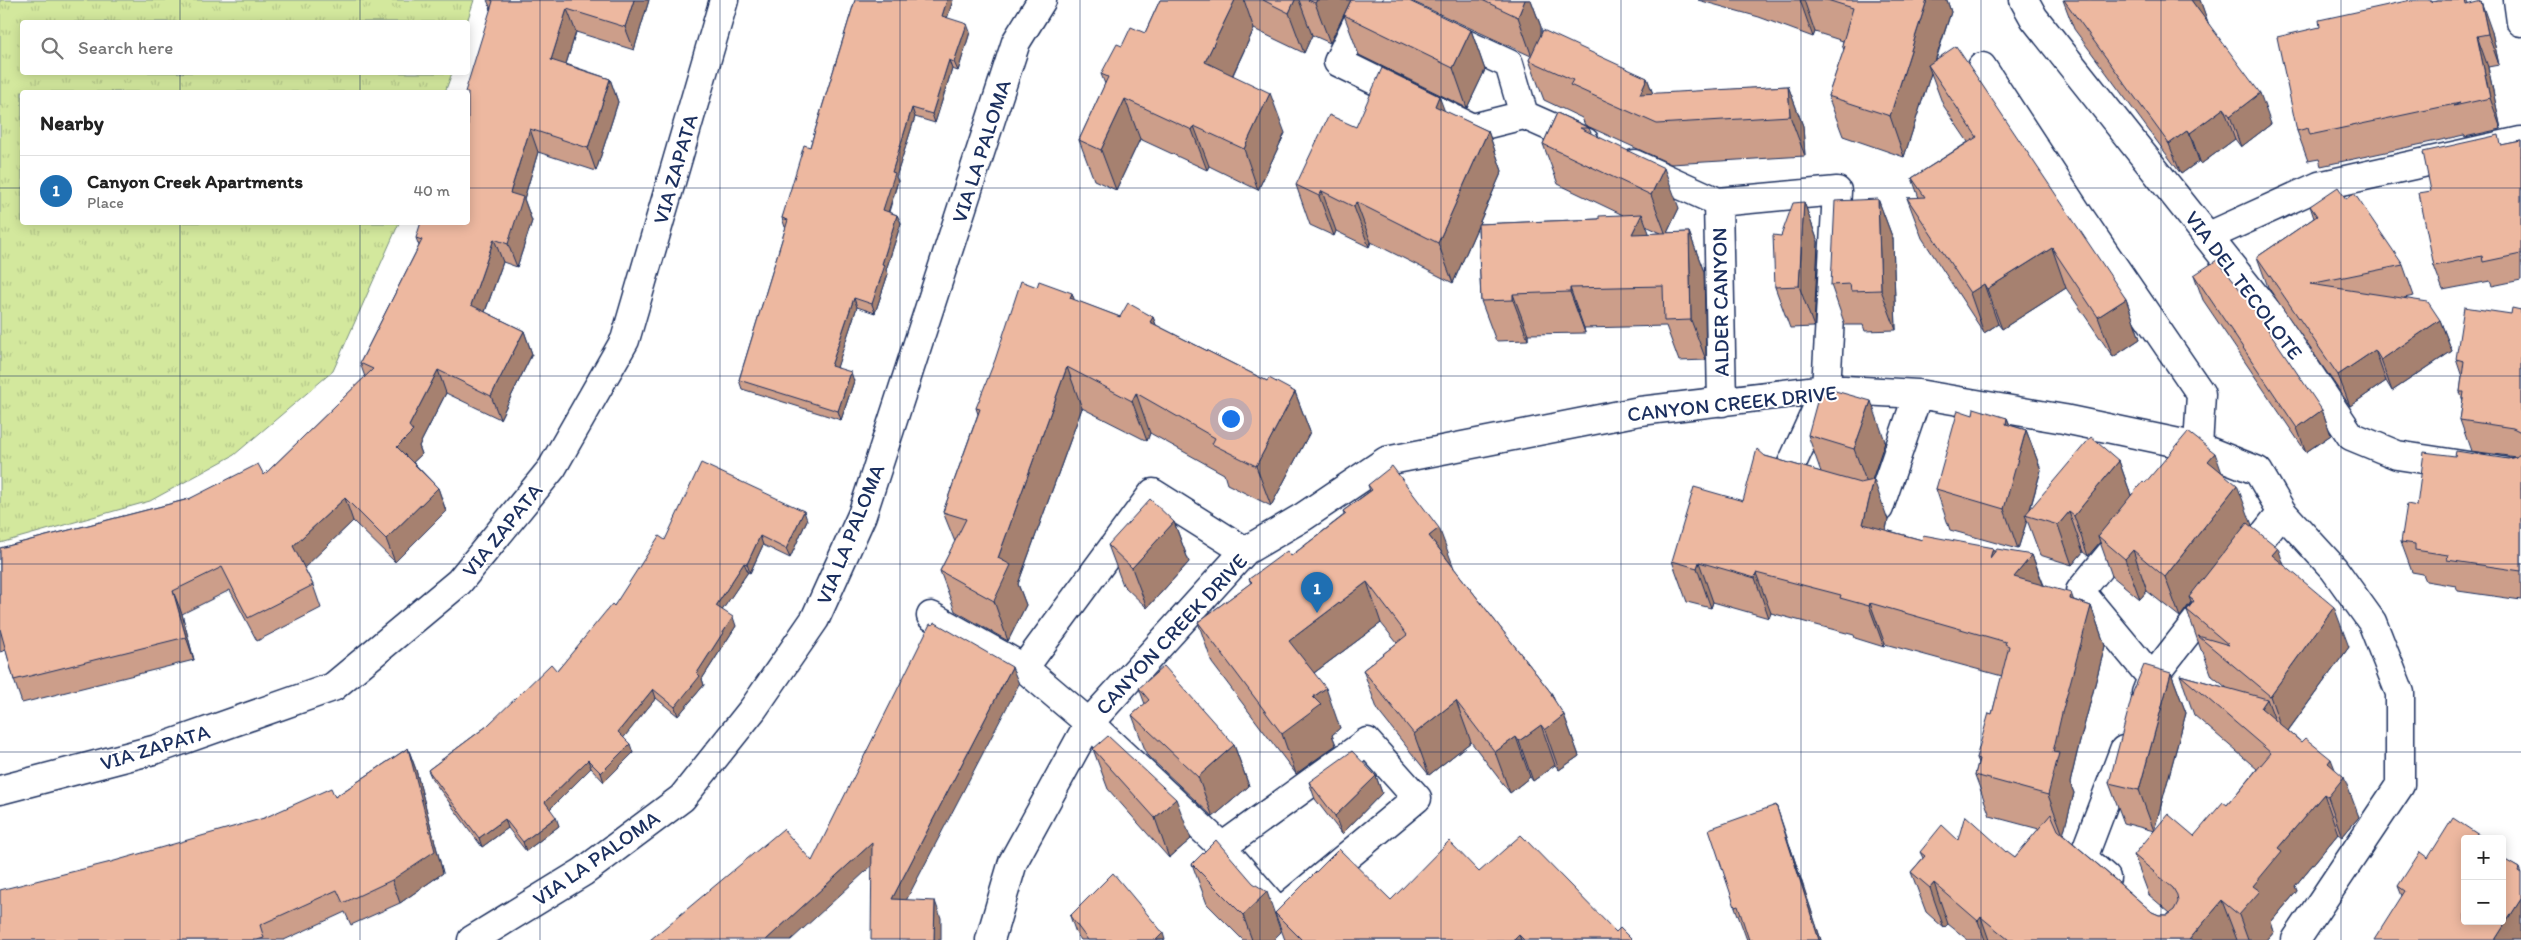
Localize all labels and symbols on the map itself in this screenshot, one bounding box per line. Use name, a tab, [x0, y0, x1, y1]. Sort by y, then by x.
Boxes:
street label: VIA LA PALOMA	[946, 76, 1016, 226]
street label: VIA ZAPATA	[647, 110, 703, 227]
street label: VIA DEL TECOLOTE	[2180, 206, 2308, 364]
street label: ALDER CANYON	[1706, 227, 1734, 377]
street label: CANYON CREEK DRIVE	[1626, 380, 1838, 426]
your location	[1218, 406, 1244, 432]
street label: VIA LA PALOMA	[810, 460, 890, 608]
street label: VIA ZAPATA	[457, 478, 548, 582]
street label: CANYON CREEK DRIVE	[1090, 548, 1252, 720]
pin: 1	[1301, 572, 1333, 613]
street label: VIA ZAPATA	[97, 718, 213, 776]
street label: VIA LA PALOMA	[528, 805, 665, 911]

